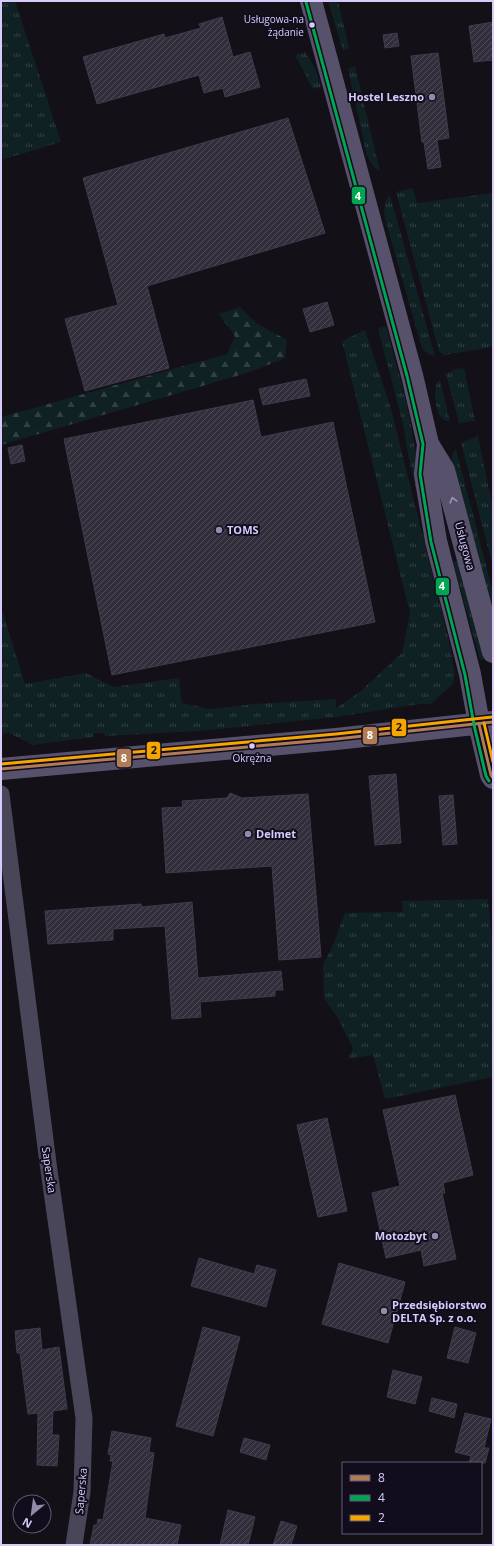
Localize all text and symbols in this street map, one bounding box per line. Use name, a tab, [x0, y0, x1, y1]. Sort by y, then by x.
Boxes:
place label: Usługowa-na żądanie	[244, 12, 304, 39]
marker: Usługowa-na żądanie	[307, 20, 317, 30]
place label: Hostel Leszno	[348, 89, 424, 104]
marker: Hostel Leszno	[427, 92, 437, 102]
line badge: 4	[351, 186, 366, 205]
text: 4	[355, 188, 362, 203]
one-way arrow	[449, 497, 457, 503]
street label: Usługowa	[452, 520, 479, 572]
place label: TOMS	[227, 522, 259, 537]
marker: TOMS	[214, 525, 224, 535]
line badge: 4	[435, 577, 450, 596]
text: 4	[439, 578, 446, 593]
line badge: 2	[391, 718, 407, 737]
text: 2	[396, 719, 402, 734]
line badge: 8	[362, 726, 378, 745]
text: 8	[367, 727, 373, 742]
line badge: 2	[146, 741, 161, 760]
marker: Okrężna	[247, 741, 257, 751]
text: 2	[151, 742, 157, 757]
line badge: 8	[116, 748, 132, 768]
text: 8	[121, 750, 127, 765]
place label: Okrężna	[232, 751, 272, 765]
place label: Delmet	[256, 826, 296, 841]
marker: Delmet	[243, 829, 253, 839]
street label: Saperska	[39, 1146, 60, 1194]
place label: Motozbyt	[375, 1228, 427, 1243]
marker: Motozbyt	[430, 1231, 440, 1241]
place label: Przedsiębiorstwo DELTA Sp. z o.o.	[392, 1297, 487, 1325]
marker: Przedsiębiorstwo DELTA Sp. z o.o.	[379, 1306, 389, 1316]
legend	[342, 1462, 482, 1534]
street label: Saperska	[71, 1467, 90, 1515]
text: 8	[378, 1469, 385, 1486]
text: 4	[378, 1489, 385, 1506]
north arrow	[12, 1494, 52, 1534]
text: 2	[378, 1509, 385, 1526]
text: N	[19, 1514, 34, 1532]

